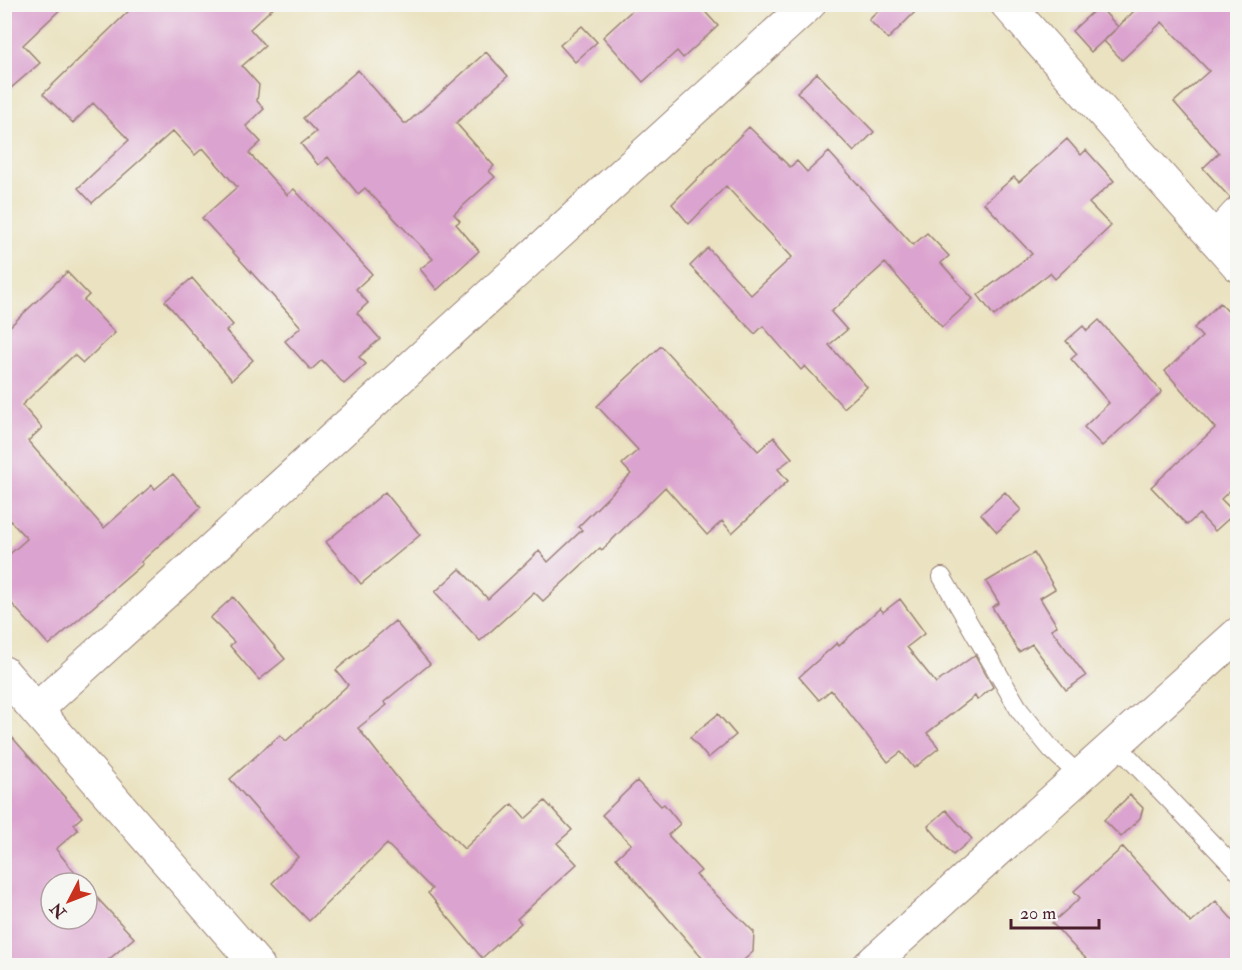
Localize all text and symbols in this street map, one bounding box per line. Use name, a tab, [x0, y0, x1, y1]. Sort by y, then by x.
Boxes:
north arrow	[39, 871, 99, 931]
scale bar	[1011, 892, 1100, 930]
text: N	[46, 898, 71, 923]
text: 20 m	[1020, 902, 1056, 925]

